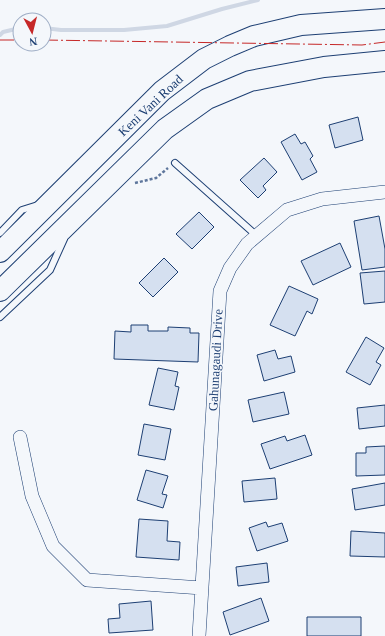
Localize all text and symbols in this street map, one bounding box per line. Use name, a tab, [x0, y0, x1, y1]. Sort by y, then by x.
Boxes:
north arrow	[12, 12, 52, 52]
text: N	[28, 35, 38, 48]
street label: Keni Vani Road	[115, 71, 186, 139]
street label: Gahunagaudi Drive	[205, 308, 226, 411]

